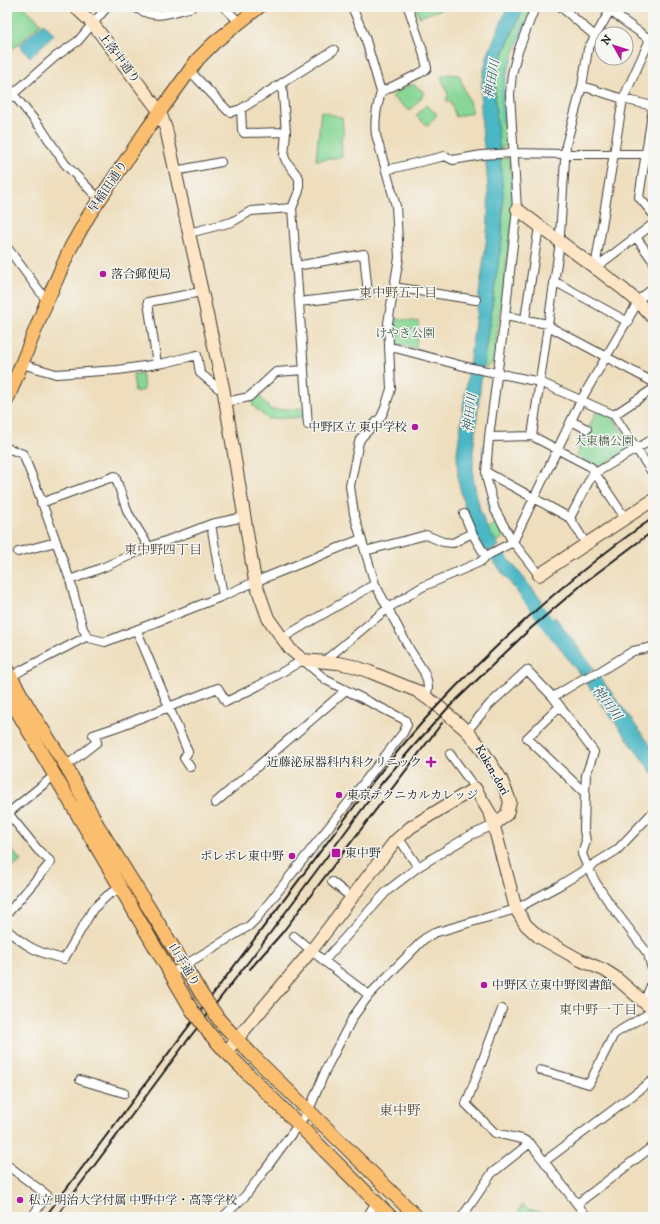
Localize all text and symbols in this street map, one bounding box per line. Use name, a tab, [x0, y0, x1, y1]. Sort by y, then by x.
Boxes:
north arrow	[594, 26, 634, 66]
street label: 上落中通り	[95, 30, 143, 86]
text: N	[599, 32, 615, 48]
water label: 神田川	[481, 56, 504, 100]
street label: 早稲田通り	[85, 158, 131, 216]
place label: 落合郵便局	[111, 267, 171, 282]
marker: 落合郵便局	[98, 269, 108, 279]
district label: 東中野五丁目	[359, 285, 437, 301]
park label: けやき公園	[375, 326, 435, 341]
water label: 神田川	[460, 391, 481, 433]
place label: 中野区立 東中学校	[308, 420, 407, 435]
marker: 中野区立 東中学校	[410, 422, 420, 432]
park label: 大東橋公園	[574, 434, 634, 449]
district label: 東中野四丁目	[124, 542, 202, 558]
water label: 神田川	[589, 683, 626, 725]
street label: Kuken-dori	[472, 742, 512, 798]
place label: 近藤泌尿器科内科クリニック	[267, 755, 422, 770]
marker: 近藤泌尿器科内科クリニック	[425, 756, 437, 768]
place label: 東京テクニカルカレッジ	[347, 788, 478, 803]
marker: 東京テクニカルカレッジ	[334, 790, 344, 800]
place label: 東中野	[345, 846, 381, 861]
marker: 東中野	[330, 847, 342, 859]
place label: ポレポレ東中野	[200, 849, 284, 864]
marker: ポレポレ東中野	[287, 851, 297, 861]
street label: 山手通り	[165, 941, 203, 989]
place label: 中野区立東中野図書館	[492, 978, 612, 993]
marker: 中野区立東中野図書館	[479, 980, 489, 990]
district label: 東中野一丁目	[559, 1002, 637, 1018]
district label: 東中野	[379, 1102, 421, 1120]
place label: 私立 明治大学付属 中野中学・高等学校	[28, 1193, 237, 1208]
marker: 私立 明治大学付属 中野中学・高等学校	[15, 1195, 25, 1205]

